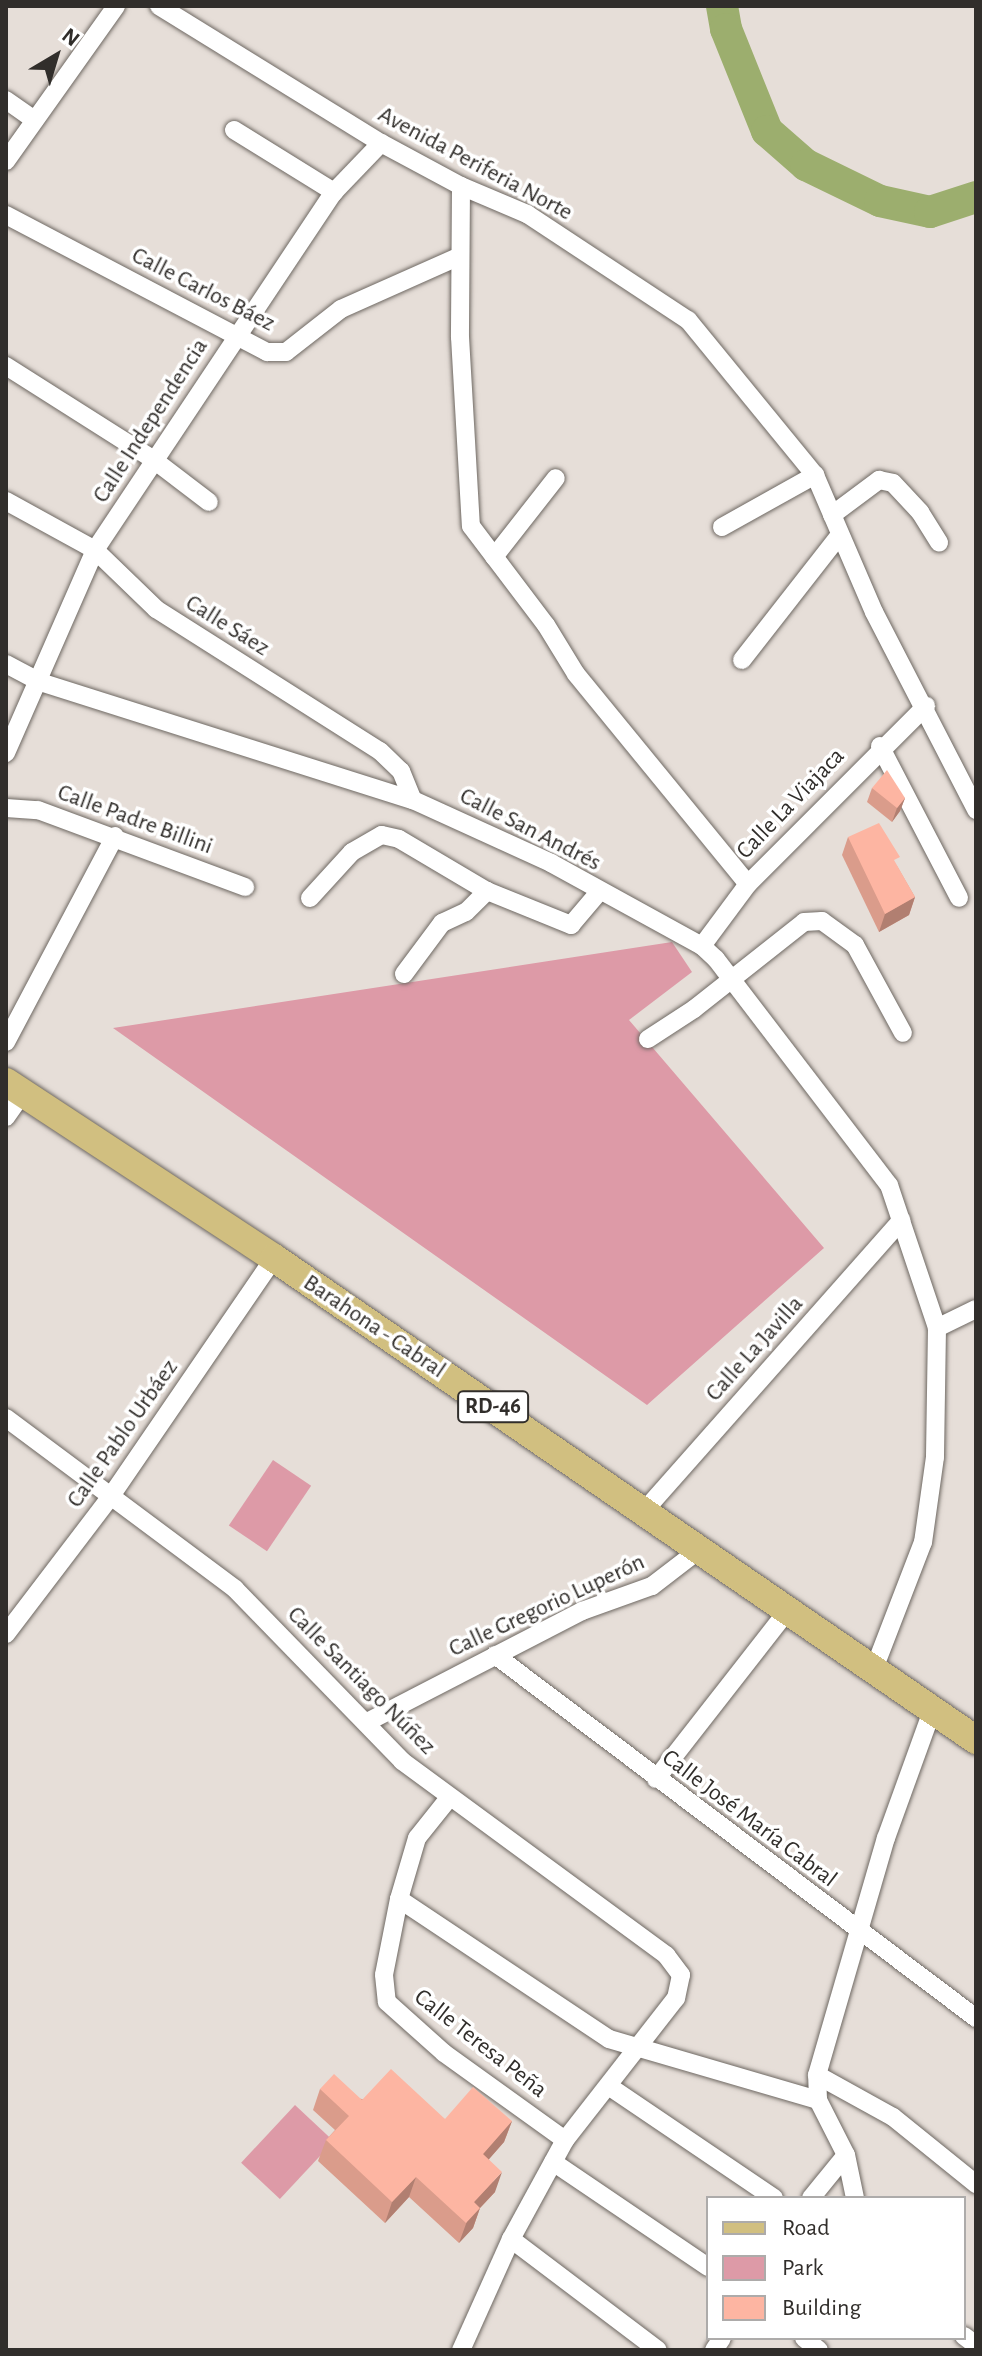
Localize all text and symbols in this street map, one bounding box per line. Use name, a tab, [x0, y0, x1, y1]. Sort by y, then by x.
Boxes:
north arrow	[16, 16, 96, 96]
text: N	[58, 24, 84, 50]
street label: Avenida Periferia Norte	[373, 101, 577, 227]
street label: Calle Carlos Báez	[127, 242, 279, 338]
street label: Calle Independencia	[87, 333, 215, 509]
street label: Calle Sáez	[180, 589, 274, 663]
street label: Calle La Viajaca	[731, 742, 851, 866]
street label: Calle Padre Billini	[53, 779, 217, 861]
street label: Calle San Andrés	[455, 782, 605, 878]
street label: Barahona - Cabral	[297, 1269, 451, 1385]
street label: Calle La Javilla	[700, 1290, 810, 1408]
street label: Calle Pablo Urbáez	[61, 1354, 185, 1514]
road number: RD-46	[457, 1389, 529, 1425]
street label: Calle Gregorio Luperón	[445, 1548, 649, 1664]
street label: Calle Santiago Núñez	[281, 1601, 441, 1761]
street label: Calle José María Cabral	[656, 1744, 842, 1894]
street label: Calle Teresa Peña	[408, 1983, 552, 2105]
legend	[706, 2196, 966, 2340]
text: Road	[782, 2216, 830, 2240]
text: Park	[782, 2256, 823, 2280]
text: Building	[782, 2296, 861, 2320]

